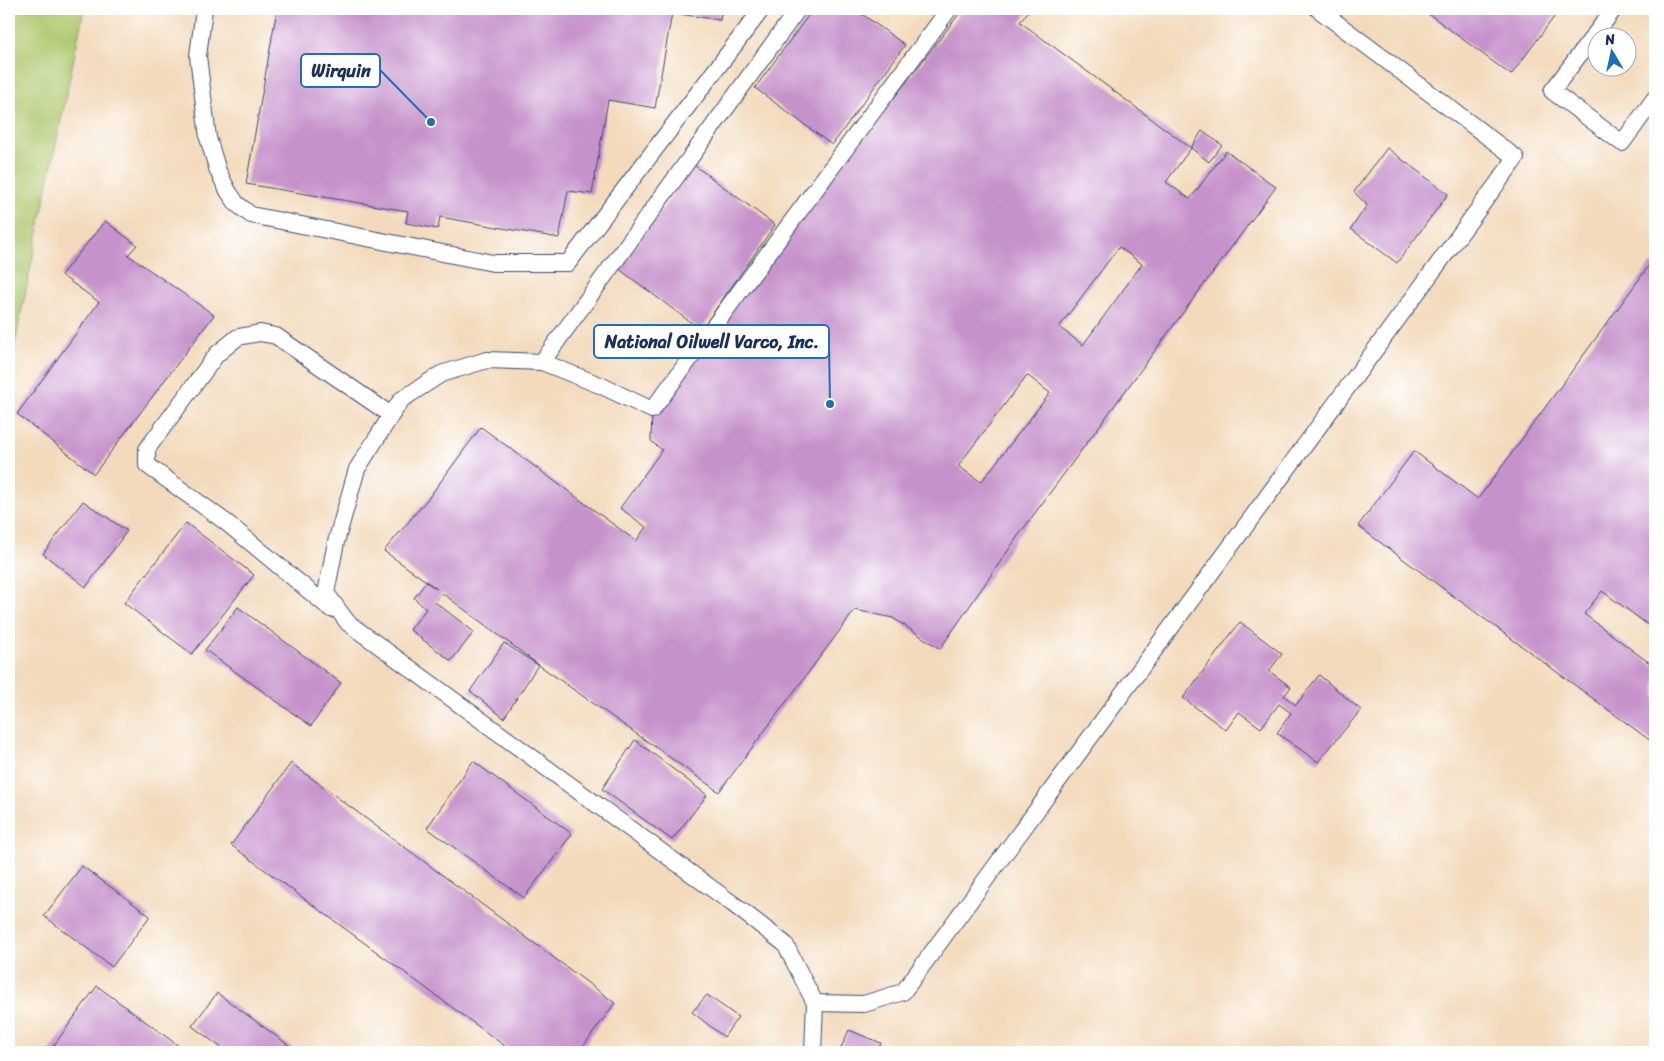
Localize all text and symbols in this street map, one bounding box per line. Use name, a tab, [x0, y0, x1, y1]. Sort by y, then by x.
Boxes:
text: N	[1602, 27, 1617, 53]
north arrow	[1586, 28, 1636, 78]
callout: Wirquin	[301, 54, 380, 87]
text: Wirquin	[311, 55, 371, 87]
callout: National Oilwell Varco, Inc.	[594, 325, 829, 358]
text: National Oilwell Varco, Inc.	[604, 326, 819, 358]

